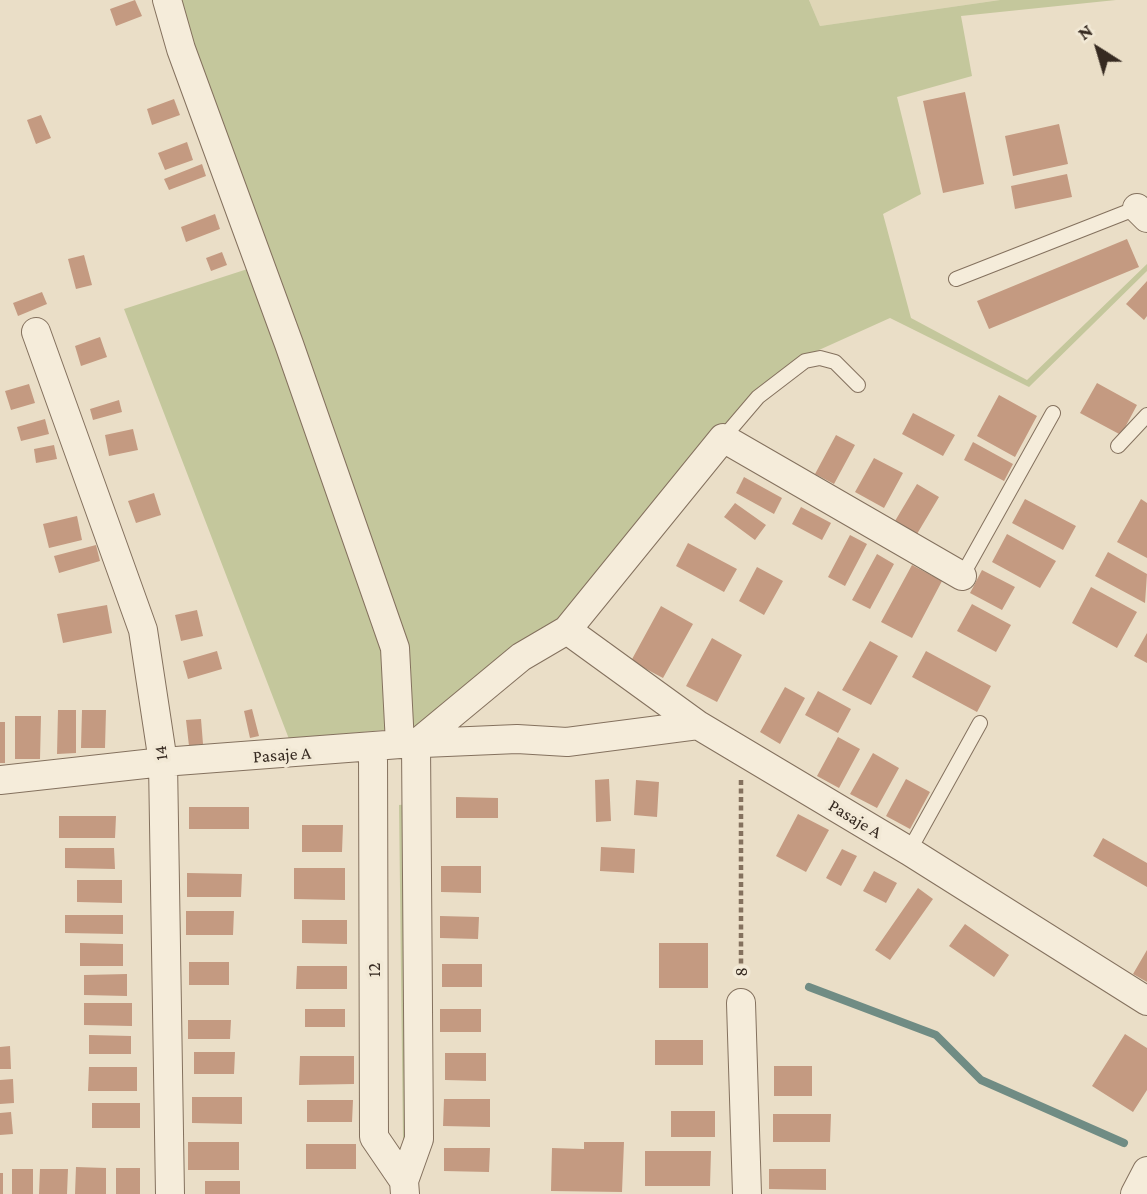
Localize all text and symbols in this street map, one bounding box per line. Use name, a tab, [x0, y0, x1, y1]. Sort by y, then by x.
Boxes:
north arrow	[1063, 14, 1133, 84]
text: N	[1074, 20, 1097, 44]
street label: Pasaje A	[252, 742, 312, 768]
street label: 14	[149, 744, 173, 762]
street label: Pasaje A	[824, 795, 886, 843]
street label: 12	[363, 963, 385, 977]
street label: 8	[730, 967, 752, 977]

